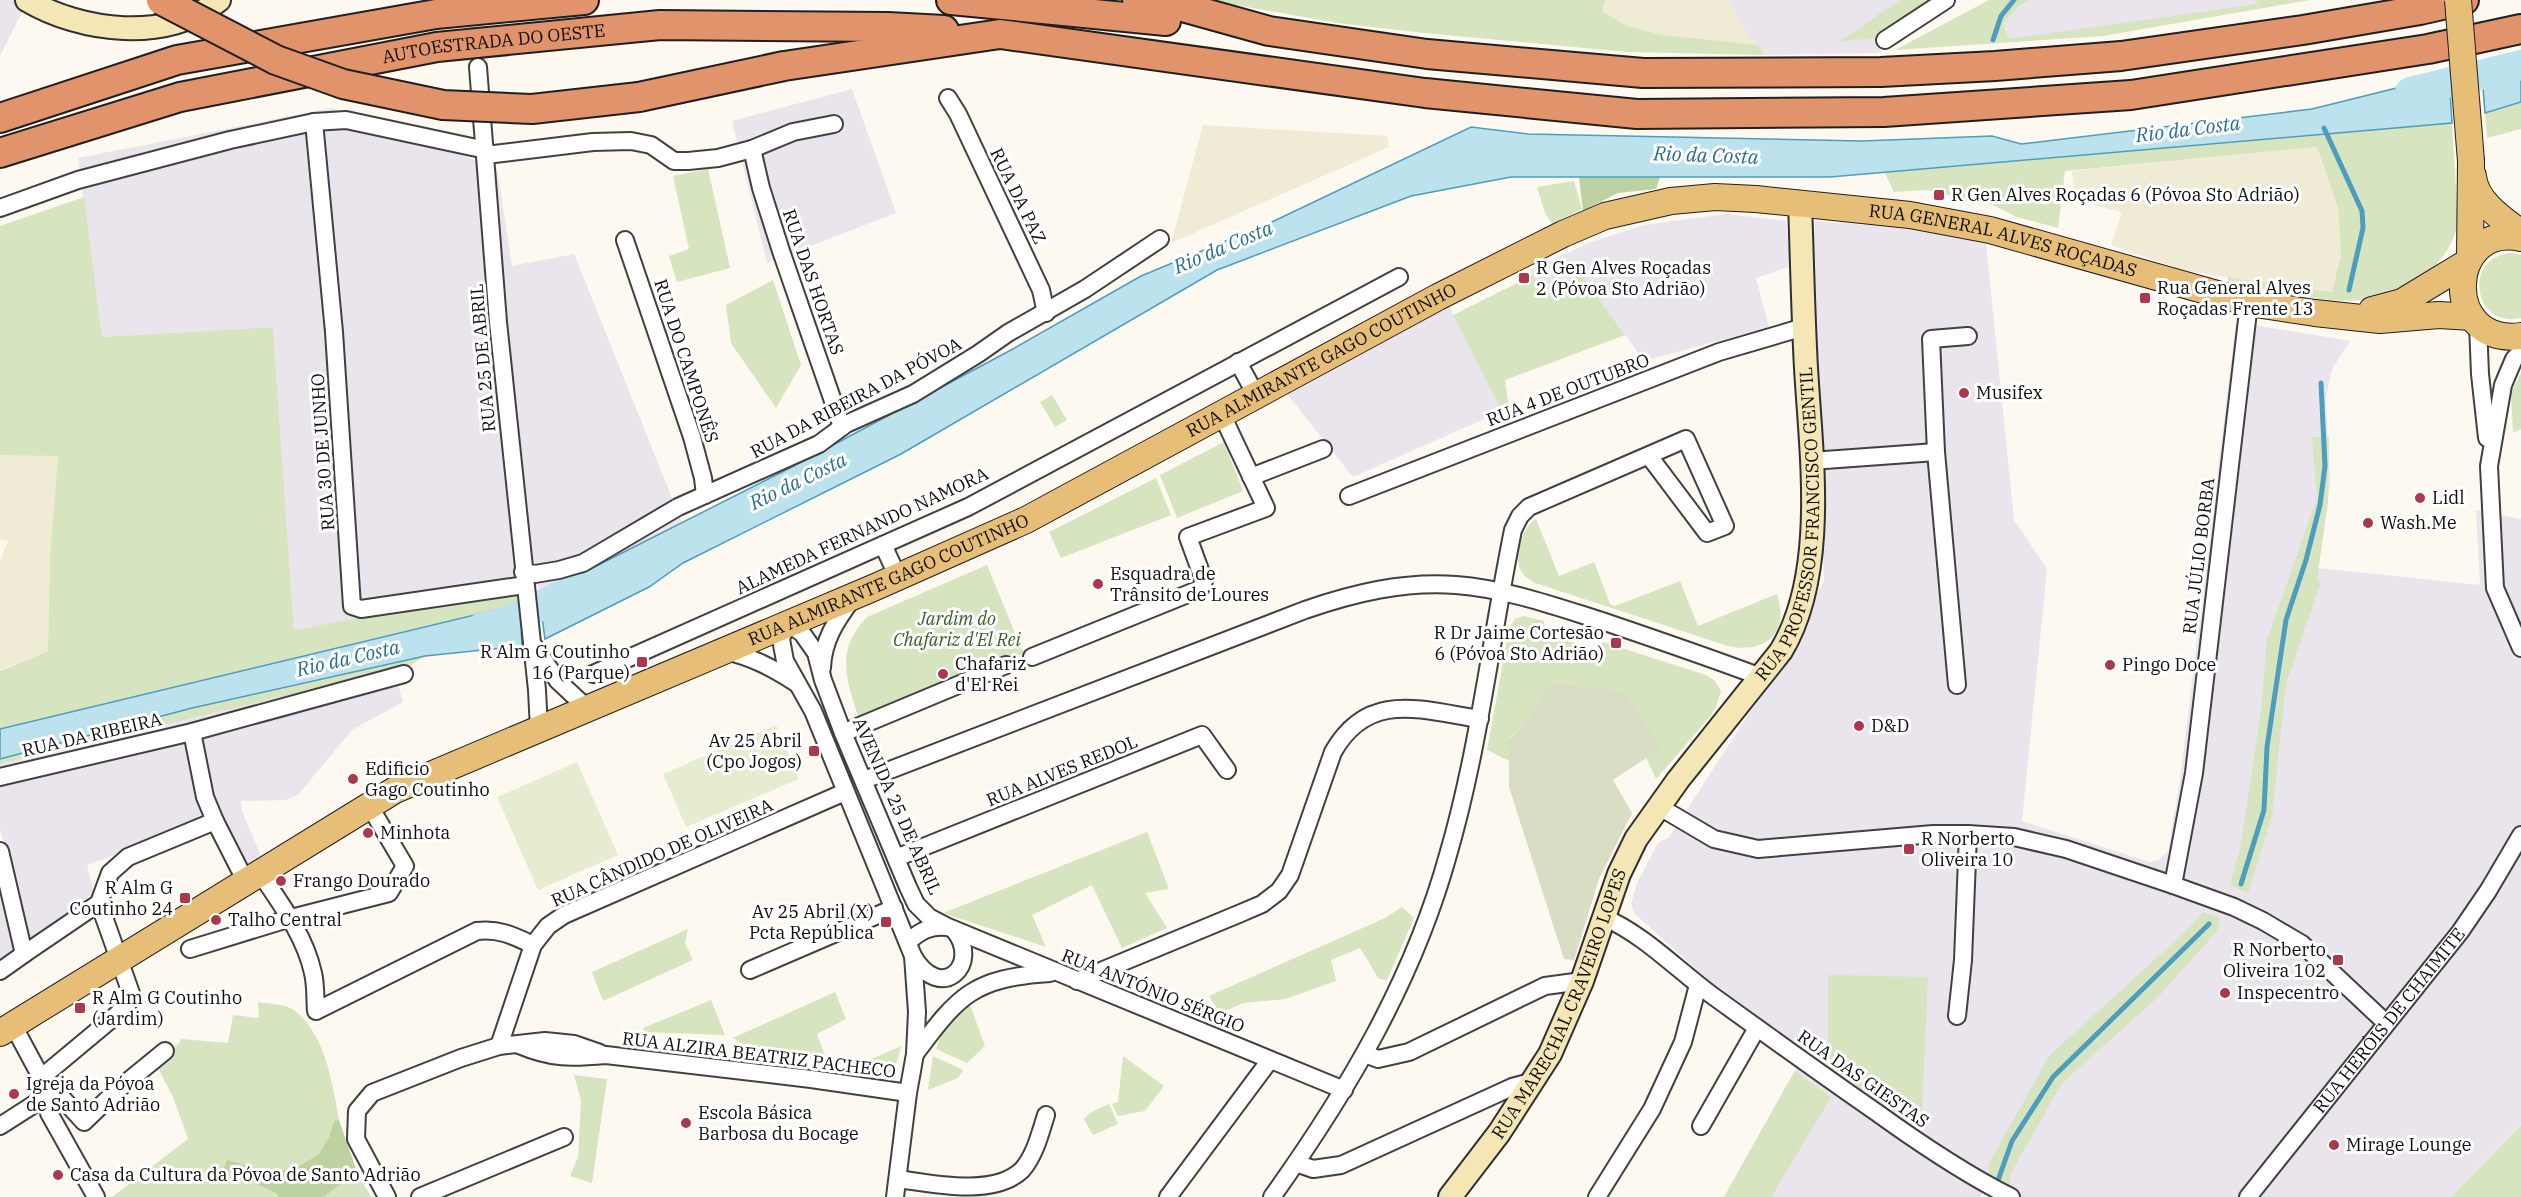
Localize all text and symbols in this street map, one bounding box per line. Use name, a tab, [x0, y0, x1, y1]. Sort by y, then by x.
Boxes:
street label: AUTOESTRADA DO OESTE	[380, 18, 606, 68]
water label: Rio da Costa	[2133, 109, 2242, 148]
water label: Rio da Costa	[1652, 139, 1759, 170]
street label: RUA DA PAZ	[985, 144, 1052, 248]
place label: R Gen Alves Roçadas 6 (Póvoa Sto Adrião)	[1951, 183, 2300, 206]
marker: R Gen Alves Roçadas 6 (Póvoa Sto Adrião)	[1932, 188, 1946, 202]
street label: RUA GENERAL ALVES ROÇADAS	[1868, 199, 2140, 282]
street label: RUA DAS HORTAS	[778, 206, 849, 358]
water label: Rio da Costa	[1168, 214, 1277, 280]
place label: R Gen Alves Roçadas 2 (Póvoa Sto Adrião)	[1536, 256, 1711, 300]
marker: R Gen Alves Roçadas 2 (Póvoa Sto Adrião)	[1517, 271, 1531, 285]
street label: RUA DO CAMPONÊS	[649, 276, 724, 446]
place label: Rua General Alves Roçadas Frente 13	[2157, 276, 2314, 320]
street label: RUA ALMIRANTE GAGO COUTINHO	[1182, 278, 1460, 442]
street label: RUA 25 DE ABRIL	[465, 283, 500, 433]
marker: Rua General Alves Roçadas Frente 13	[2138, 291, 2152, 305]
street label: RUA DA RIBEIRA DA PÓVOA	[746, 332, 966, 463]
street label: RUA 4 DE OUTUBRO	[1483, 348, 1652, 431]
street label: RUA PROFESSOR FRANCISCO GENTIL	[1750, 366, 1824, 685]
street label: RUA 30 DE JUNHO	[306, 372, 339, 532]
place label: Musifex	[1976, 381, 2043, 404]
marker: Musifex	[1957, 386, 1971, 400]
water label: Rio da Costa	[744, 445, 851, 516]
street label: ALAMEDA FERNANDO NAMORA	[732, 462, 992, 599]
street label: RUA JÚLIO BORBA	[2177, 476, 2220, 636]
place label: Lidl	[2432, 486, 2465, 509]
marker: Lidl	[2413, 491, 2427, 505]
street label: RUA ALMIRANTE GAGO COUTINHO	[744, 508, 1032, 651]
place label: Wash.Me	[2380, 511, 2457, 534]
marker: Wash.Me	[2361, 516, 2375, 530]
place label: Esquadra de Trânsito de Loures	[1110, 562, 1269, 606]
marker: Esquadra de Trânsito de Loures	[1091, 577, 1105, 591]
park label: Jardim do Chafariz d'El Rei	[893, 607, 1022, 651]
place label: R Dr Jaime Cortesão 6 (Póvoa Sto Adrião)	[1434, 621, 1604, 665]
water label: Rio da Costa	[293, 632, 402, 683]
marker: R Dr Jaime Cortesão 6 (Póvoa Sto Adrião)	[1609, 636, 1623, 650]
place label: R Alm G Coutinho 16 (Parque)	[480, 640, 630, 684]
place label: Chafariz d'El Rei	[955, 652, 1026, 696]
place label: Pingo Doce	[2122, 653, 2216, 676]
marker: R Alm G Coutinho 16 (Parque)	[635, 655, 649, 669]
marker: Pingo Doce	[2103, 658, 2117, 672]
marker: Chafariz d'El Rei	[936, 667, 950, 681]
street label: RUA DA RIBEIRA	[20, 707, 165, 762]
street label: AVENIDA 25 DE ABRIL	[848, 714, 947, 898]
place label: D&D	[1871, 714, 1909, 737]
marker: D&D	[1852, 719, 1866, 733]
place label: Av 25 Abril (Cpo Jogos)	[706, 729, 802, 773]
street label: RUA ALVES REDOL	[983, 730, 1141, 811]
marker: Av 25 Abril (Cpo Jogos)	[807, 744, 821, 758]
place label: Edificio Gago Coutinho	[365, 757, 490, 801]
marker: Edificio Gago Coutinho	[346, 772, 360, 786]
street label: RUA CÂNDIDO DE OLIVEIRA	[547, 793, 777, 912]
place label: Minhota	[380, 821, 451, 844]
marker: Minhota	[361, 826, 375, 840]
place label: R Norberto Oliveira 10	[1921, 827, 2015, 871]
marker: R Norberto Oliveira 10	[1902, 842, 1916, 856]
street label: RUA MARECHAL CRAVEIRO LOPES	[1486, 865, 1631, 1143]
place label: Frango Dourado	[293, 869, 430, 892]
marker: Frango Dourado	[274, 874, 288, 888]
place label: R Alm G Coutinho 24	[70, 876, 173, 920]
marker: R Alm G Coutinho 24	[178, 891, 192, 905]
place label: Av 25 Abril (X) Pcta República	[749, 900, 874, 944]
place label: Talho Central	[228, 908, 342, 931]
marker: Talho Central	[209, 913, 223, 927]
marker: Av 25 Abril (X) Pcta República	[879, 915, 893, 929]
street label: RUA HERÓIS DE CHAIMITE	[2308, 923, 2470, 1118]
place label: R Norberto Oliveira 102	[2223, 938, 2326, 982]
street label: RUA ANTÓNIO SÉRGIO	[1058, 943, 1248, 1038]
marker: R Norberto Oliveira 102	[2331, 953, 2345, 967]
place label: Inspecentro	[2237, 981, 2339, 1004]
place label: R Alm G Coutinho (Jardim)	[92, 986, 242, 1030]
marker: Inspecentro	[2218, 986, 2232, 1000]
marker: R Alm G Coutinho (Jardim)	[73, 1001, 87, 1015]
street label: RUA DAS GIESTAS	[1793, 1025, 1934, 1133]
street label: RUA ALZIRA BEATRIZ PACHECO	[621, 1026, 897, 1083]
place label: Igreja da Póvoa de Santo Adrião	[26, 1072, 160, 1116]
marker: Igreja da Póvoa de Santo Adrião	[7, 1087, 21, 1101]
place label: Escola Básica Barbosa du Bocage	[698, 1101, 859, 1145]
marker: Escola Básica Barbosa du Bocage	[679, 1116, 693, 1130]
place label: Mirage Lounge	[2346, 1133, 2471, 1156]
marker: Mirage Lounge	[2327, 1138, 2341, 1152]
place label: Casa da Cultura da Póvoa de Santo Adrião	[70, 1163, 421, 1186]
marker: Casa da Cultura da Póvoa de Santo Adrião	[51, 1168, 65, 1182]

